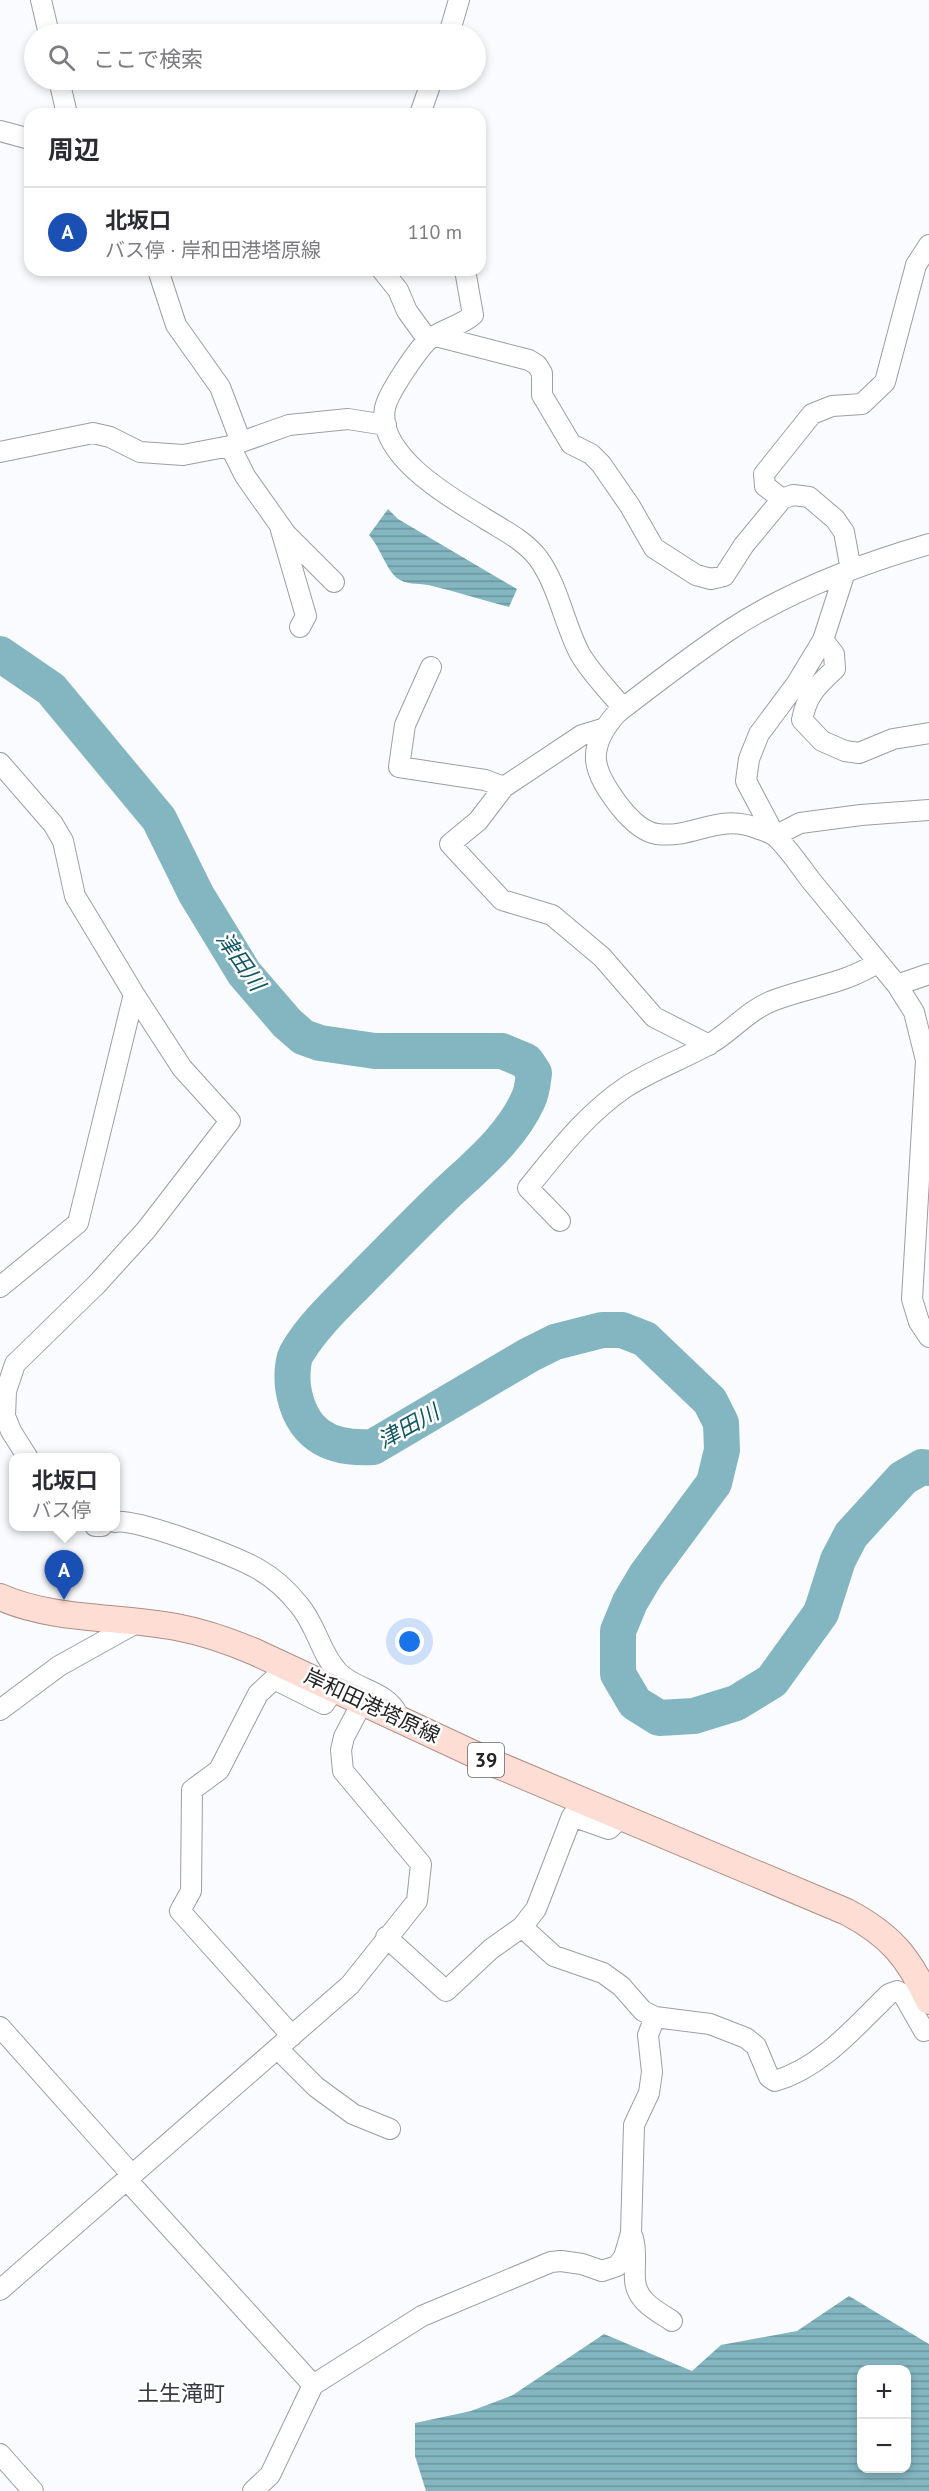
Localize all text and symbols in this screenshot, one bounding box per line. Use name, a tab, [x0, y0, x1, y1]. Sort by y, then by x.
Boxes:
search box	[24, 24, 486, 90]
icon: search	[45, 41, 78, 74]
text: ここで検索	[93, 45, 203, 73]
text: 周辺	[48, 133, 100, 166]
text: 北坂口	[105, 206, 171, 234]
text: A	[61, 219, 74, 245]
text: 110 m	[408, 219, 462, 245]
text: バス停 · 岸和田港塔原線	[105, 237, 321, 263]
water label: 津田川	[211, 926, 273, 998]
water label: 津田川	[372, 1397, 445, 1454]
popup	[9, 1453, 120, 1531]
text: 北坂口	[31, 1466, 98, 1494]
text: バス停	[31, 1497, 91, 1523]
pin: A	[44, 1550, 84, 1600]
your location	[395, 1627, 424, 1656]
street label: 岸和田港塔原線	[300, 1662, 445, 1749]
road number: 39	[468, 1743, 504, 1777]
map controls	[857, 2365, 911, 2473]
button: +	[857, 2365, 911, 2419]
district label: 土生滝町	[137, 2379, 225, 2407]
button: −	[857, 2419, 911, 2473]

